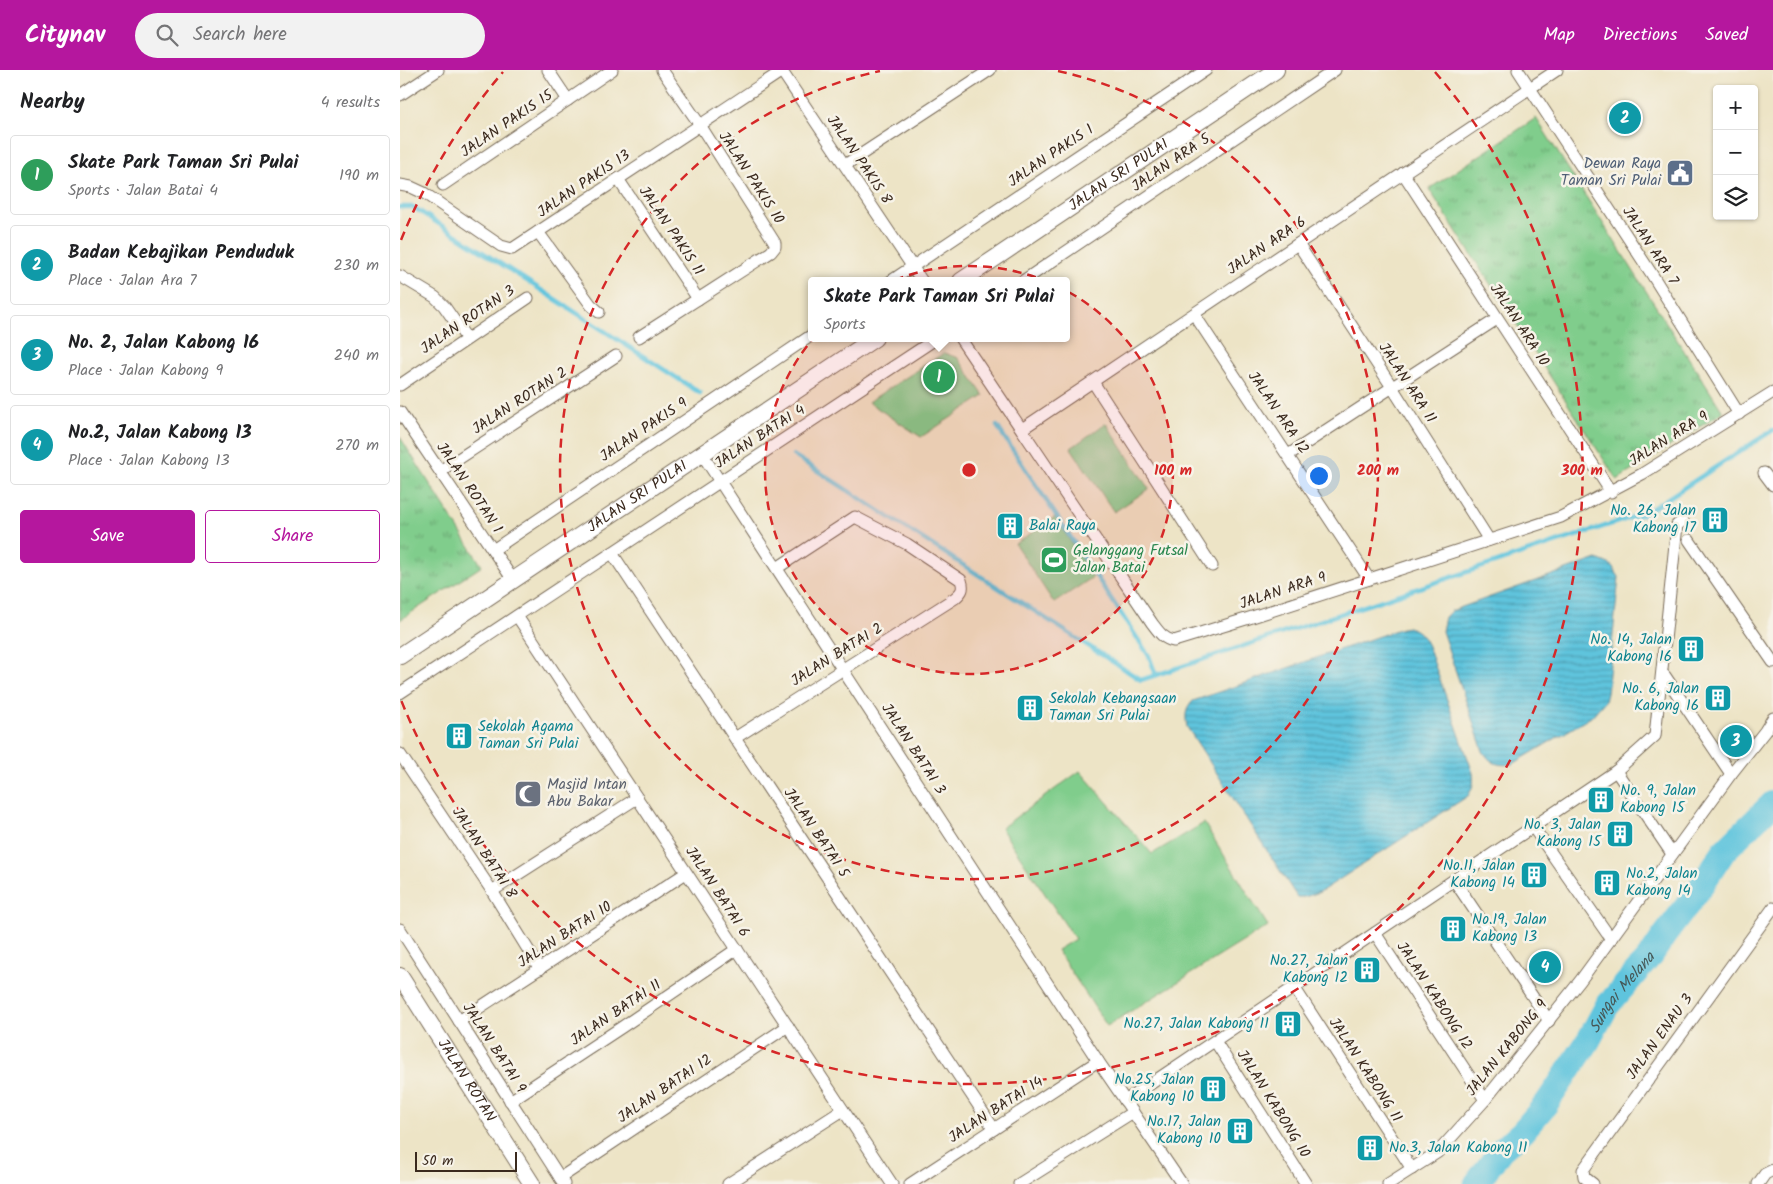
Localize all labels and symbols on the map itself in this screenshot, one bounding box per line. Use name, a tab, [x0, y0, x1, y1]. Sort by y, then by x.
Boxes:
street label: JALAN PAKIS 15	[456, 84, 559, 164]
pin: 2	[1609, 99, 1641, 137]
street label: JALAN PAKIS 8	[820, 110, 898, 210]
street label: JALAN PAKIS 1	[1003, 118, 1099, 194]
street label: JALAN PAKIS 10	[712, 127, 790, 230]
street label: JALAN ARA 5	[1127, 127, 1216, 198]
street label: JALAN SRI PULAI	[1064, 133, 1174, 218]
street label: JALAN PAKIS 13	[533, 144, 636, 224]
place label: Dewan Raya Taman Sri Pulai	[1561, 152, 1662, 193]
public building icon: Dewan Raya Taman Sri Pulai	[1665, 158, 1695, 188]
street label: JALAN PAKIS 11	[632, 181, 710, 281]
street label: JALAN ARA 7	[1616, 202, 1685, 291]
street label: JALAN ARA 6	[1223, 211, 1311, 281]
street label: JALAN ROTAN 3	[416, 279, 520, 361]
street label: JALAN ARA 10	[1483, 279, 1555, 372]
street label: JALAN ARA 11	[1372, 338, 1442, 428]
pin: 1	[923, 358, 955, 396]
street label: JALAN ROTAN 2	[468, 361, 572, 441]
street label: JALAN ARA 12	[1241, 366, 1315, 460]
street label: JALAN PAKIS 9	[595, 391, 693, 468]
street label: JALAN BATAI 4	[710, 399, 810, 475]
street label: JALAN ARA 9	[1624, 405, 1714, 473]
street label: JALAN ROTAN 1	[430, 438, 509, 539]
street label: JALAN SRI PULAI	[583, 454, 693, 539]
text: 100 m	[1154, 459, 1192, 483]
text: 200 m	[1357, 459, 1399, 483]
text: 300 m	[1560, 459, 1603, 483]
centre of rings	[960, 461, 978, 479]
your location	[1306, 463, 1332, 489]
place label: No. 26, Jalan Kabong 17	[1610, 499, 1697, 540]
building icon: No. 26, Jalan Kabong 17	[1700, 505, 1730, 535]
building icon: Balai Raya	[995, 511, 1025, 541]
place label: Balai Raya	[1029, 514, 1096, 538]
place label: Gelanggang Futsal Jalan Batai	[1073, 539, 1188, 580]
sports icon: Gelanggang Futsal Jalan Batai	[1039, 545, 1069, 575]
street label: JALAN ARA 9	[1237, 565, 1330, 616]
street label: JALAN BATAI 2	[786, 617, 888, 693]
place label: No. 14, Jalan Kabong 16	[1590, 628, 1672, 669]
building icon: No. 14, Jalan Kabong 16	[1676, 634, 1706, 664]
place label: No. 6, Jalan Kabong 16	[1622, 677, 1699, 718]
building icon: No. 6, Jalan Kabong 16	[1703, 683, 1733, 713]
place label: Sekolah Kebangsaan Taman Sri Pulai	[1049, 687, 1176, 728]
building icon: Sekolah Kebangsaan Taman Sri Pulai	[1015, 693, 1045, 723]
street label: JALAN BATAI 3	[874, 699, 952, 800]
place label: Sekolah Agama Taman Sri Pulai	[478, 715, 580, 756]
building icon: Sekolah Agama Taman Sri Pulai	[444, 721, 474, 751]
pin: 3	[1720, 722, 1752, 760]
place label: Masjid Intan Abu Bakar	[547, 773, 627, 814]
mosque icon: Masjid Intan Abu Bakar	[513, 779, 543, 809]
place label: No. 9, Jalan Kabong 15	[1620, 779, 1696, 820]
street label: JALAN BATAI 5	[777, 783, 856, 884]
building icon: No. 9, Jalan Kabong 15	[1586, 785, 1616, 815]
street label: JALAN BATAI 8	[445, 802, 523, 904]
place label: No. 3, Jalan Kabong 15	[1524, 813, 1602, 854]
building icon: No. 3, Jalan Kabong 15	[1605, 819, 1635, 849]
street label: JALAN BATAI 6	[678, 842, 756, 942]
place label: No.11, Jalan Kabong 14	[1443, 854, 1515, 895]
building icon: No.11, Jalan Kabong 14	[1519, 860, 1549, 890]
place label: No.2, Jalan Kabong 14	[1626, 862, 1697, 903]
building icon: No.2, Jalan Kabong 14	[1592, 868, 1622, 898]
street label: JALAN BATAI 10	[513, 895, 617, 975]
place label: No.19, Jalan Kabong 13	[1472, 908, 1547, 949]
building icon: No.19, Jalan Kabong 13	[1438, 914, 1468, 944]
street label: JALAN KABONG 12	[1390, 937, 1478, 1055]
water label: Sungai Melana	[1582, 945, 1662, 1037]
pin: 4	[1529, 948, 1561, 986]
place label: No.27, Jalan Kabong 12	[1270, 949, 1348, 990]
building icon: No.27, Jalan Kabong 12	[1352, 955, 1382, 985]
street label: JALAN BATAI 11	[566, 973, 667, 1052]
street label: JALAN ENAU 3	[1621, 989, 1700, 1085]
street label: JALAN KABONG 9	[1460, 994, 1554, 1102]
street label: JALAN BATAI 9	[456, 998, 533, 1098]
building icon: No.27, Jalan Kabong 11	[1273, 1009, 1303, 1039]
place label: No.27, Jalan Kabong 11	[1124, 1012, 1269, 1036]
street label: JALAN KABONG 11	[1322, 1013, 1408, 1128]
street label: JALAN ROTAN	[431, 1034, 502, 1127]
street label: JALAN KABONG 10	[1230, 1045, 1316, 1163]
street label: JALAN BATAI 12	[613, 1048, 717, 1130]
place label: No.25, Jalan Kabong 10	[1115, 1068, 1194, 1109]
street label: JALAN BATAI 14	[944, 1070, 1048, 1150]
building icon: No.25, Jalan Kabong 10	[1198, 1074, 1228, 1104]
place label: No.17, Jalan Kabong 10	[1147, 1110, 1221, 1151]
building icon: No.17, Jalan Kabong 10	[1225, 1116, 1255, 1146]
building icon: No.3, Jalan Kabong 11	[1355, 1133, 1385, 1163]
place label: No.3, Jalan Kabong 11	[1389, 1136, 1528, 1160]
scale bar	[415, 1149, 518, 1172]

